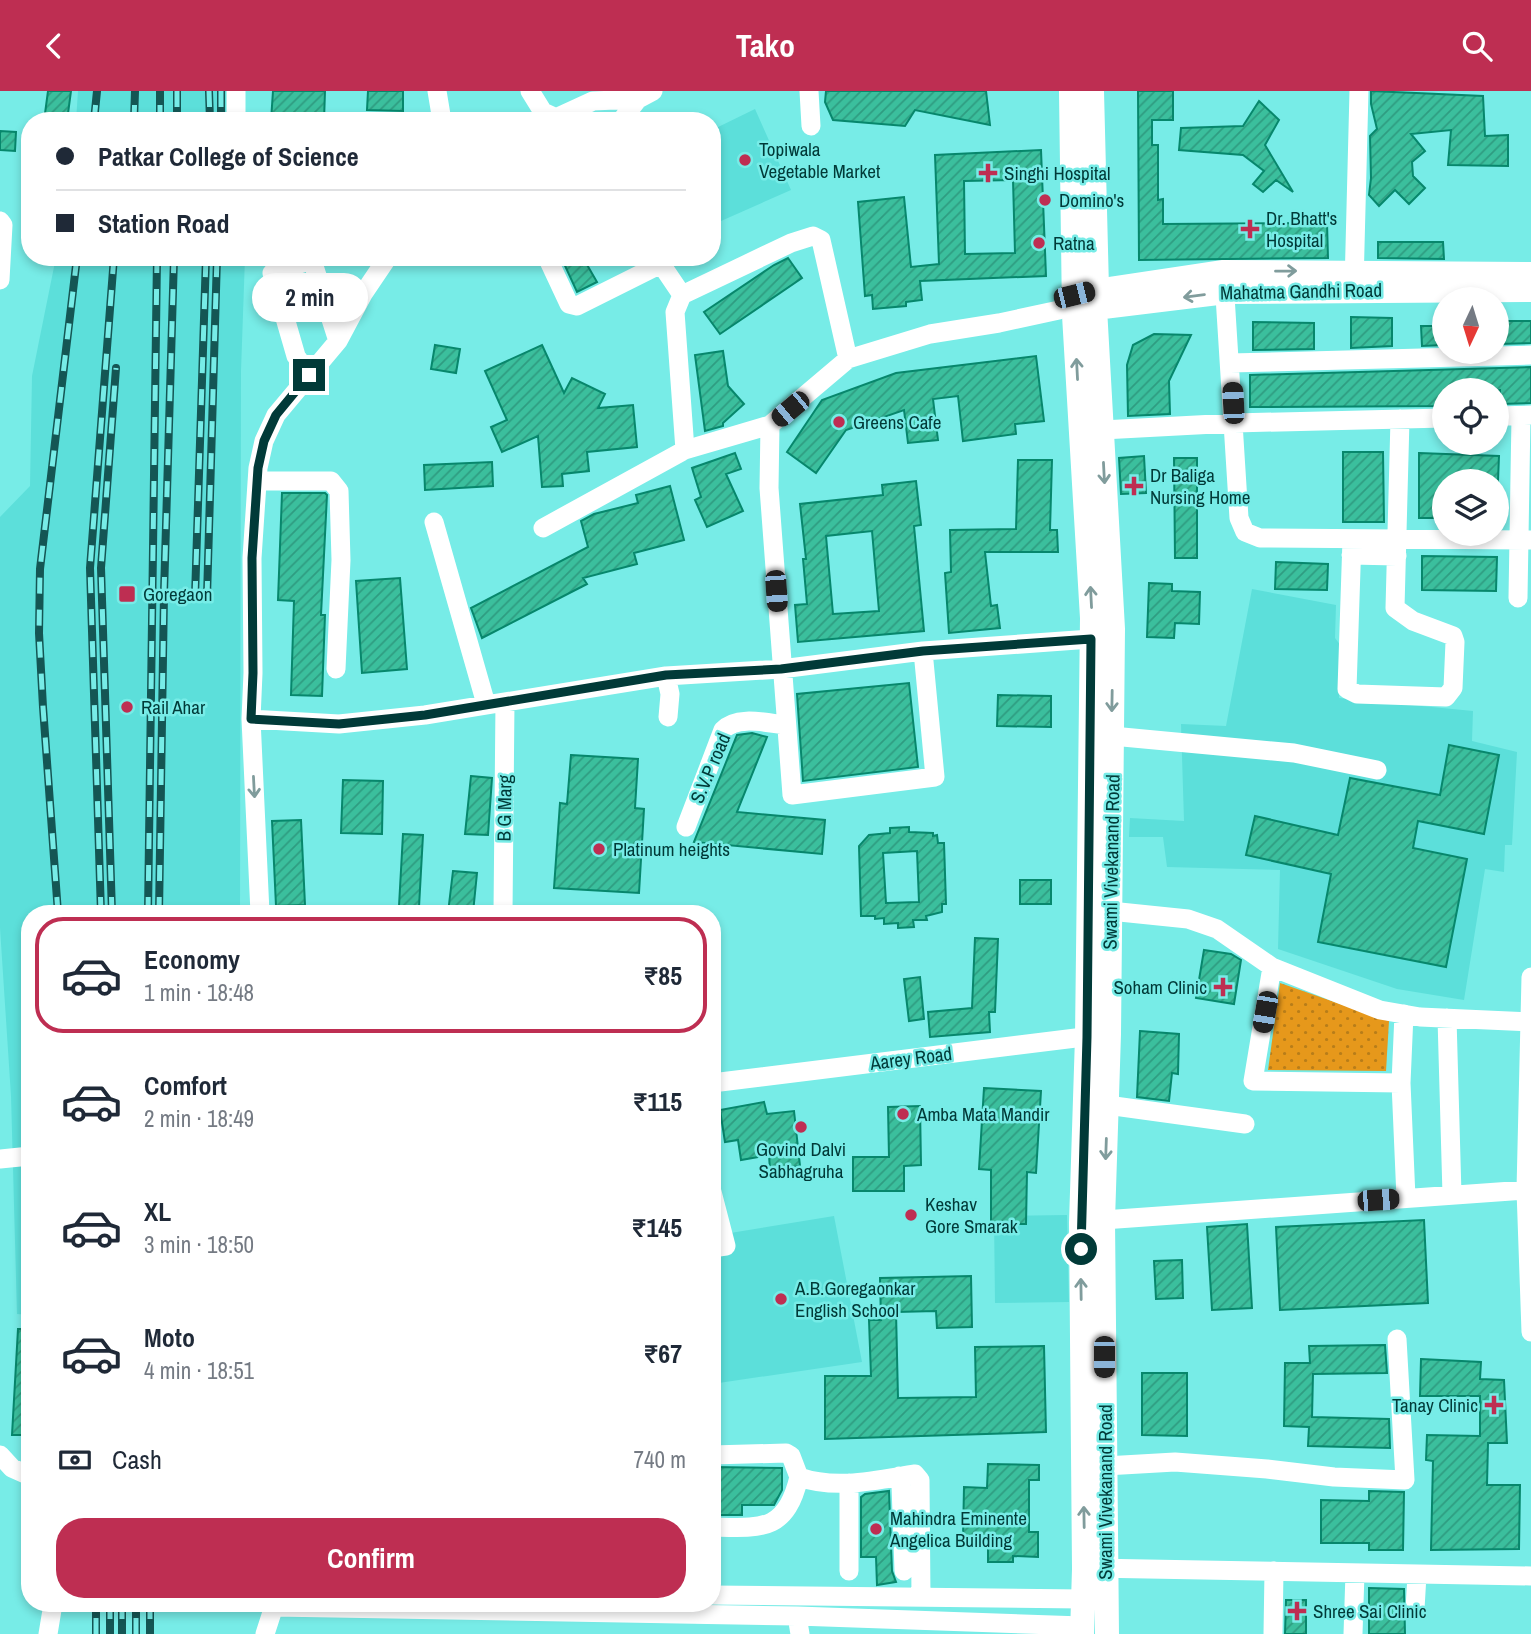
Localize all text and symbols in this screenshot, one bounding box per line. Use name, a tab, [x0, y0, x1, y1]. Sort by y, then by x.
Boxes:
text: Tako	[736, 24, 795, 67]
icon: back	[35, 27, 73, 65]
icon: search	[1458, 27, 1496, 65]
place label: Topiwala Vegetable Market	[759, 136, 881, 184]
text: Patkar College of Science	[98, 139, 359, 174]
marker: Topiwala Vegetable Market	[737, 152, 753, 168]
place label: Singhi Hospital	[1004, 160, 1111, 186]
marker: Singhi Hospital	[978, 163, 998, 183]
place label: Domino's	[1059, 187, 1125, 213]
marker: Domino's	[1037, 192, 1053, 208]
place label: Dr. Bhatt's Hospital	[1266, 205, 1338, 253]
text: Station Road	[98, 206, 229, 241]
marker: Dr. Bhatt's Hospital	[1240, 219, 1260, 239]
place label: Ratna	[1053, 230, 1095, 256]
marker: Ratna	[1031, 235, 1047, 251]
one-way arrow	[1275, 264, 1298, 278]
callout: 2 min	[251, 273, 367, 323]
street label: Mahatma Gandhi Road	[1220, 277, 1382, 305]
car	[1052, 280, 1097, 310]
text: 2 min	[285, 282, 335, 313]
north arrow	[1432, 287, 1508, 364]
map controls	[1432, 287, 1509, 546]
one-way arrow	[1183, 289, 1205, 302]
one-way arrow	[1071, 358, 1084, 381]
route end	[293, 359, 325, 391]
button: locate	[1432, 378, 1509, 455]
car	[1222, 381, 1245, 425]
car	[768, 387, 813, 431]
place label: Greens Cafe	[853, 409, 941, 435]
marker: Greens Cafe	[831, 414, 847, 430]
one-way arrow	[1098, 462, 1111, 485]
place label: Dr Baliga Nursing Home	[1150, 462, 1250, 510]
button: layers	[1432, 469, 1509, 546]
marker: Dr Baliga Nursing Home	[1124, 476, 1144, 496]
car	[765, 569, 788, 613]
place label: Goregaon	[143, 581, 212, 607]
marker: Goregaon	[117, 584, 137, 604]
one-way arrow	[1084, 585, 1097, 608]
one-way arrow	[1105, 689, 1119, 712]
place label: Rail Ahar	[141, 694, 206, 720]
marker: Rail Ahar	[119, 699, 135, 715]
street label: S.V.P road	[684, 729, 736, 807]
street label: B G Marg	[490, 774, 518, 842]
street label: Swami Vivekanand Road	[1096, 774, 1126, 950]
one-way arrow	[247, 775, 260, 798]
place label: Platinum heights	[613, 836, 730, 862]
marker: Platinum heights	[591, 841, 607, 857]
text: Economy	[144, 942, 240, 977]
icon: car	[60, 944, 123, 1007]
text: ₹85	[643, 958, 682, 993]
place label: Soham Clinic	[1113, 974, 1207, 1000]
text: 1 min · 18:48	[144, 977, 254, 1008]
marker: Soham Clinic	[1213, 977, 1233, 997]
car	[1252, 989, 1279, 1035]
street label: Aarey Road	[868, 1040, 953, 1076]
text: Comfort	[144, 1068, 227, 1103]
icon: car	[60, 1070, 123, 1133]
text: ₹115	[633, 1084, 682, 1119]
place label: Amba Mata Mandir	[916, 1101, 1050, 1127]
text: 2 min · 18:49	[144, 1103, 254, 1134]
marker: Amba Mata Mandir	[895, 1106, 911, 1122]
marker: Govind Dalvi Sabhagruha	[793, 1119, 809, 1135]
place label: Govind Dalvi Sabhagruha	[756, 1136, 846, 1184]
one-way arrow	[1099, 1137, 1112, 1160]
car	[1357, 1188, 1400, 1212]
place label: Keshav Gore Smarak	[925, 1191, 1018, 1239]
text: XL	[144, 1194, 171, 1229]
icon: car	[60, 1196, 123, 1259]
marker: Keshav Gore Smarak	[903, 1207, 919, 1223]
text: ₹145	[631, 1210, 682, 1245]
text: 3 min · 18:50	[144, 1229, 254, 1260]
route start	[1065, 1233, 1097, 1265]
place label: A.B.Goregaonkar English School	[794, 1275, 916, 1323]
one-way arrow	[1075, 1278, 1088, 1301]
marker: A.B.Goregaonkar English School	[773, 1291, 789, 1307]
text: Moto	[144, 1320, 195, 1355]
icon: car	[60, 1322, 123, 1385]
text: ₹67	[643, 1336, 682, 1371]
car	[1094, 1336, 1115, 1378]
text: 4 min · 18:51	[144, 1355, 254, 1386]
place label: Tanay Clinic	[1392, 1392, 1478, 1418]
marker: Tanay Clinic	[1484, 1395, 1504, 1415]
street label: Swami Vivekanand Road	[1092, 1404, 1118, 1580]
icon: cash	[56, 1441, 94, 1479]
text: Cash	[112, 1442, 162, 1477]
text: 740 m	[634, 1444, 686, 1475]
place label: Mahindra Eminente Angelica Building	[889, 1505, 1027, 1553]
one-way arrow	[1077, 1506, 1090, 1529]
button: Confirm	[56, 1518, 686, 1598]
marker: Mahindra Eminente Angelica Building	[868, 1521, 884, 1537]
place label: Shree Sai Clinic	[1313, 1598, 1427, 1624]
marker: Shree Sai Clinic	[1287, 1601, 1307, 1621]

